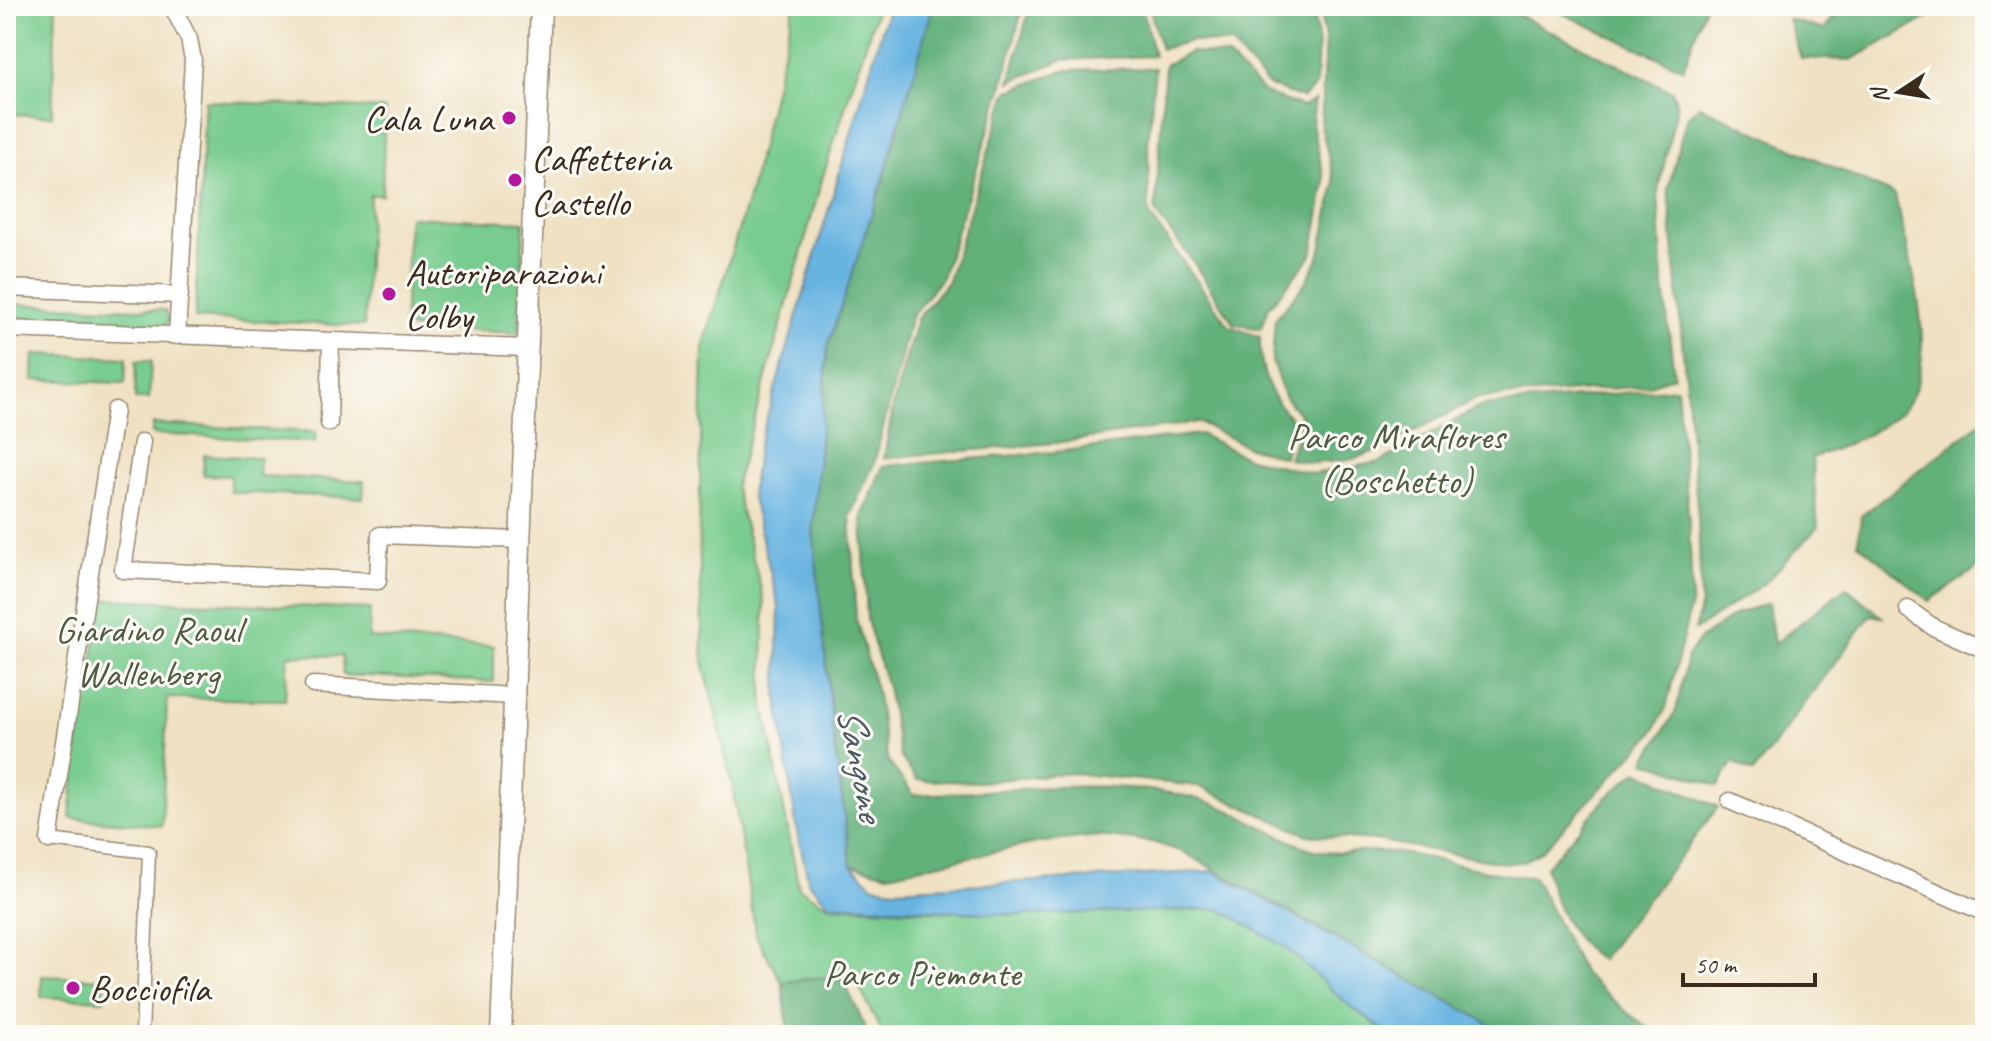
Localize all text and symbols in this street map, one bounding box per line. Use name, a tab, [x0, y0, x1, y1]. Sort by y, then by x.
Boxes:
north arrow	[1859, 52, 1939, 132]
text: N	[1865, 83, 1896, 106]
place label: Cala Luna	[364, 95, 495, 142]
marker: Cala Luna	[500, 109, 518, 127]
place label: Caffetteria Castello	[531, 135, 673, 226]
marker: Caffetteria Castello	[506, 171, 524, 189]
place label: Autoriparazioni Colby	[405, 249, 605, 340]
marker: Autoriparazioni Colby	[380, 285, 398, 303]
park label: Parco Miraflores (Boschetto)	[1288, 413, 1508, 504]
park label: Giardino Raoul Wallenberg	[55, 606, 248, 697]
water label: Sangone	[826, 703, 898, 830]
scale bar	[1683, 937, 1815, 987]
park label: Parco Piemonte	[824, 950, 1023, 997]
text: 50 m	[1695, 950, 1738, 980]
place label: Bocciofila	[89, 965, 212, 1012]
marker: Bocciofila	[64, 979, 82, 997]

